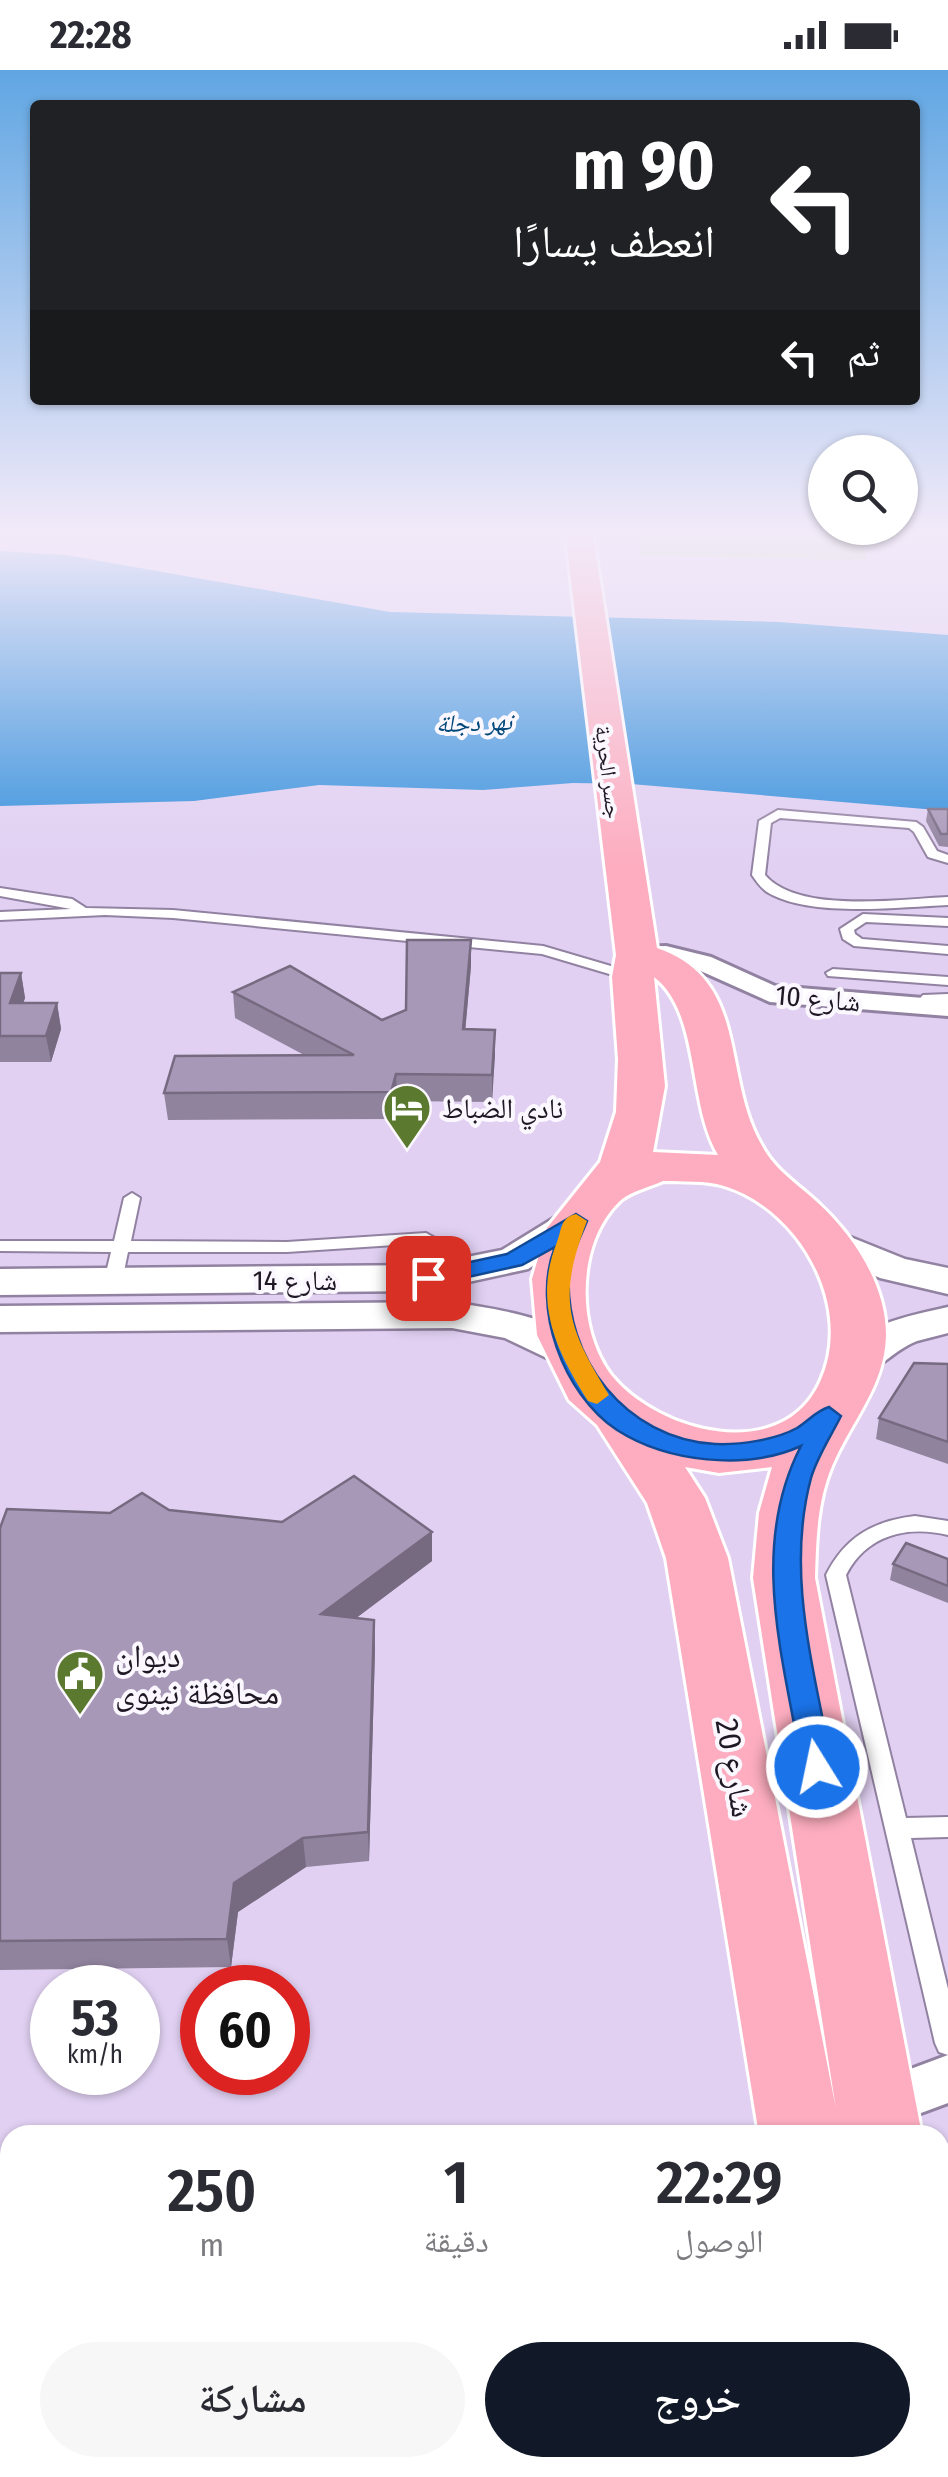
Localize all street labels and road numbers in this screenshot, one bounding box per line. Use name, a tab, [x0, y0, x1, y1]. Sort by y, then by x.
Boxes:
street label: جسر الحرية	[589, 724, 628, 820]
street label: شارع 10	[774, 978, 862, 1020]
street label: شارع 14	[253, 1264, 337, 1298]
street label: شارع 20	[707, 1716, 762, 1820]

